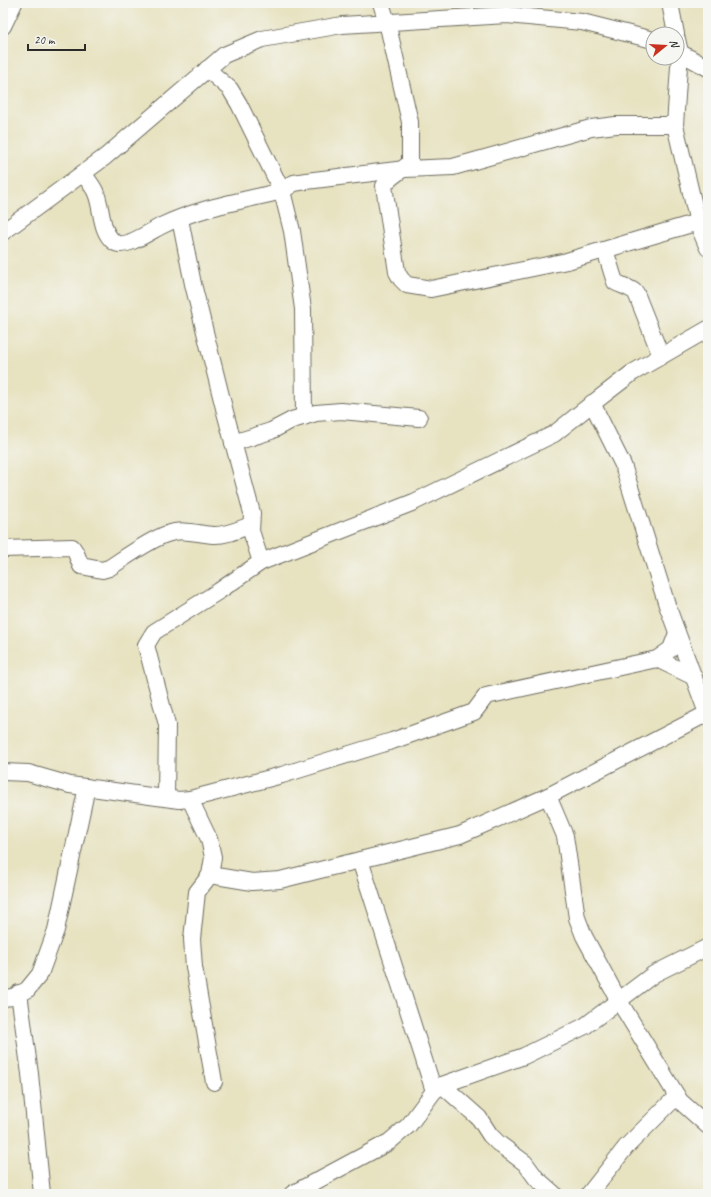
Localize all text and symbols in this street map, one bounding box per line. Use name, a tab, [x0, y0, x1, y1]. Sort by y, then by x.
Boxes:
scale bar	[28, 26, 85, 52]
north arrow	[645, 26, 685, 66]
text: 20 m	[34, 32, 56, 48]
text: N	[667, 38, 683, 50]

